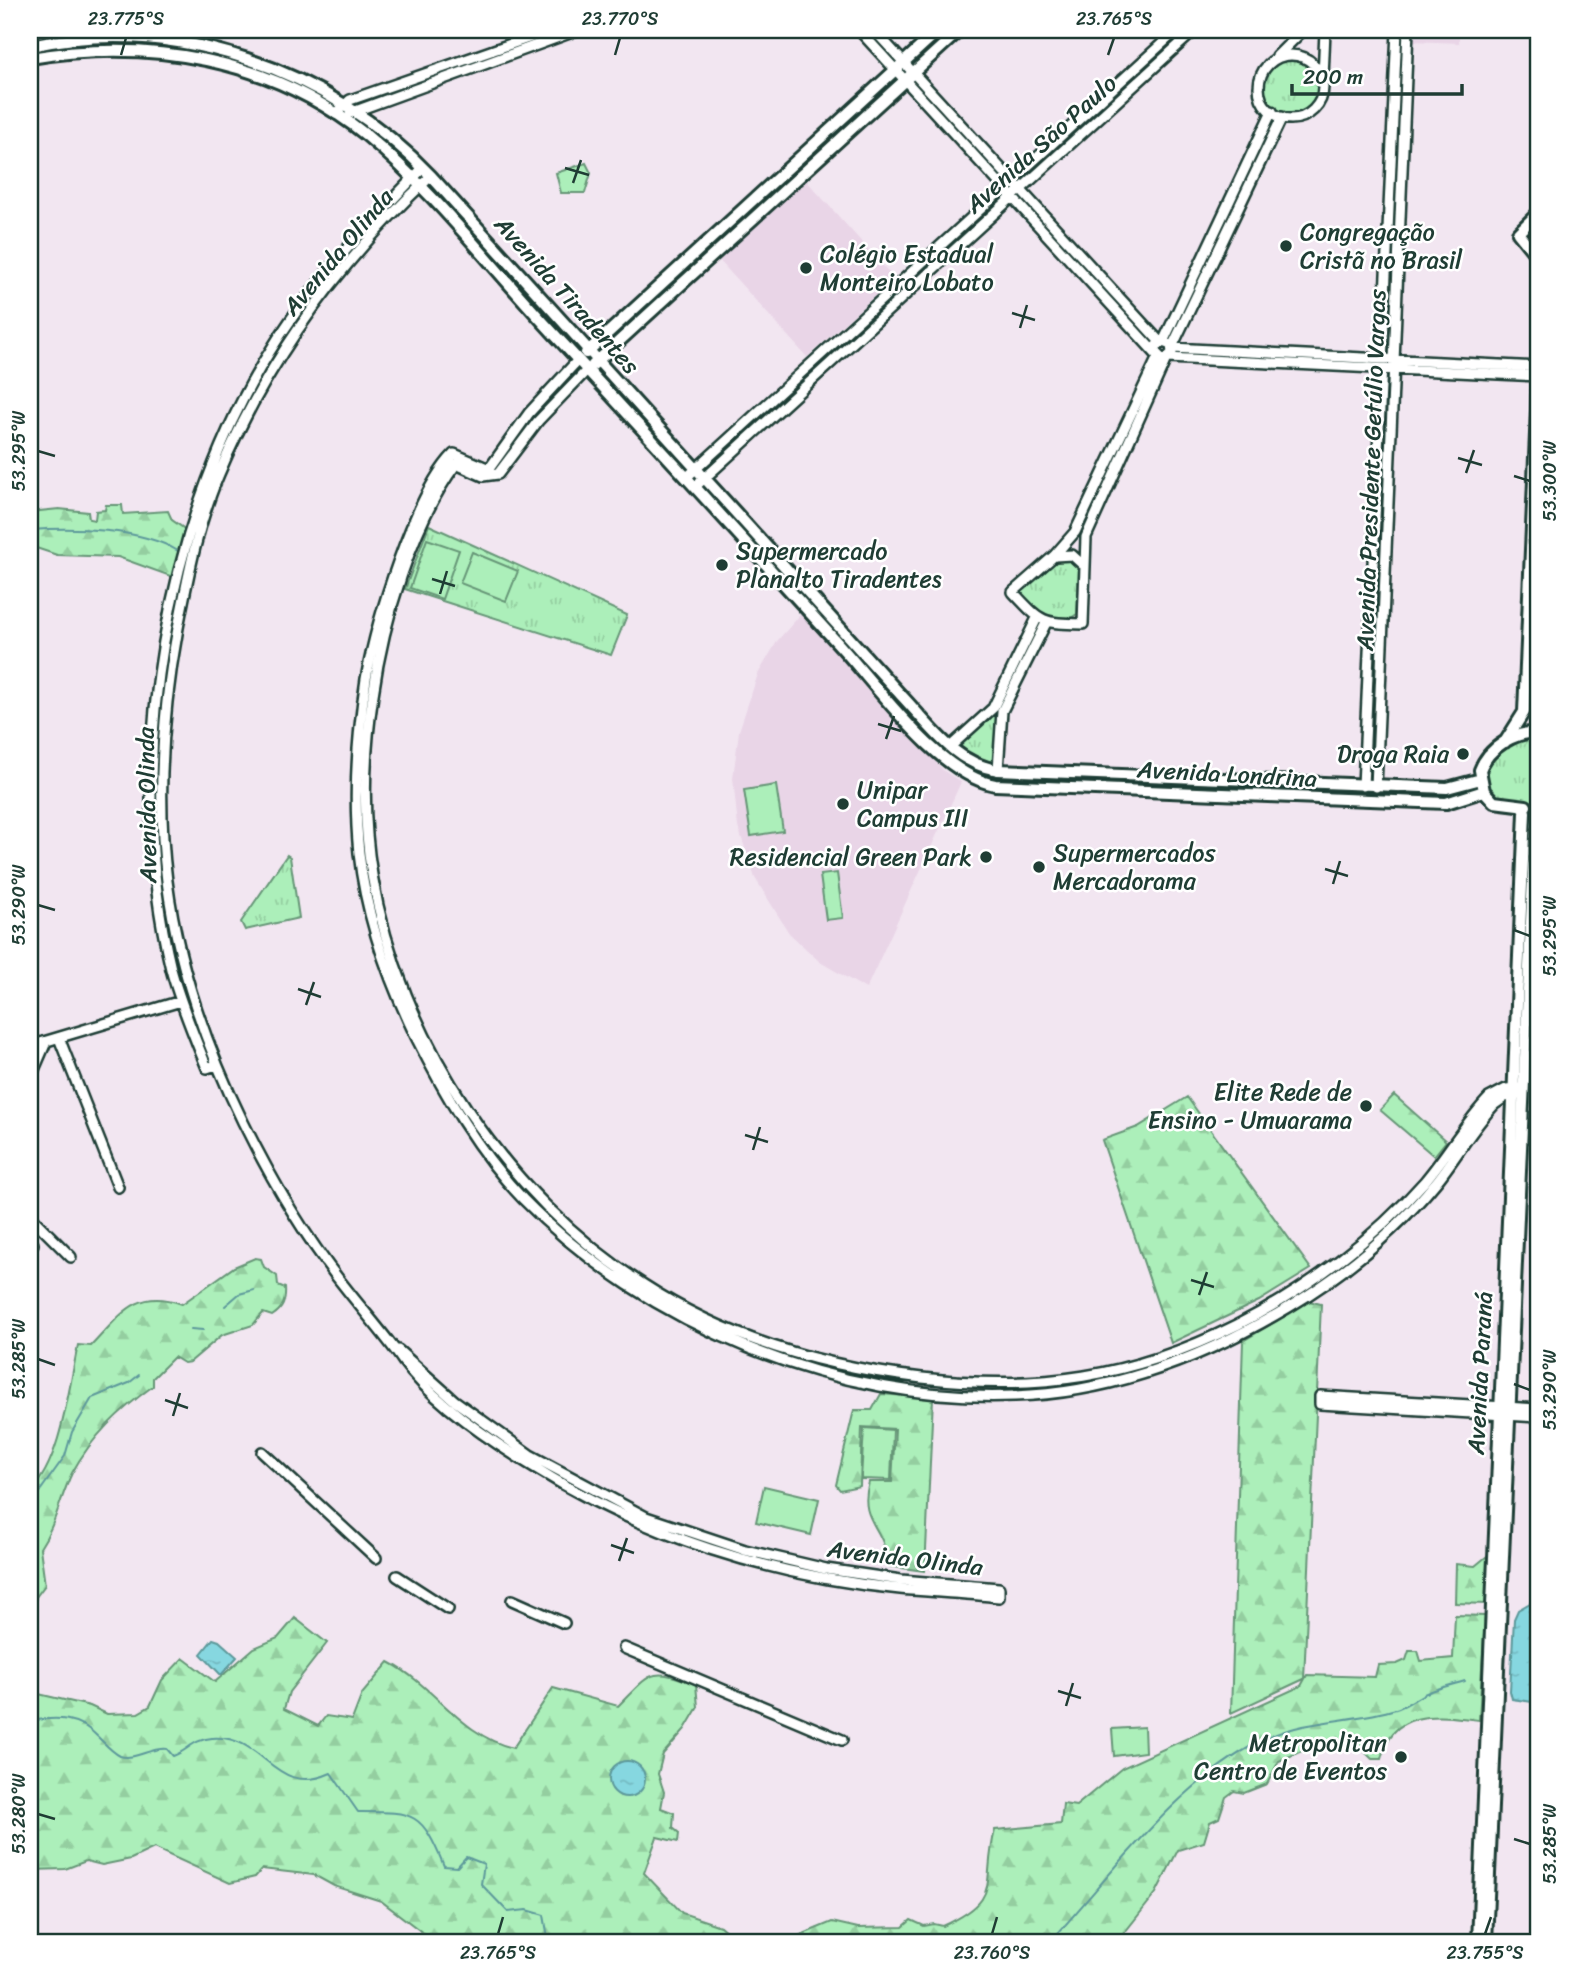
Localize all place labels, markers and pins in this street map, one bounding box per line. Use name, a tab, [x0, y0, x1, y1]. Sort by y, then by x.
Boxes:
place label: Congregação Cristã no Brasil	[1300, 211, 1463, 281]
place label: Colégio Estadual Monteiro Lobato	[820, 233, 994, 303]
marker: Congregação Cristã no Brasil	[1278, 238, 1294, 254]
marker: Colégio Estadual Monteiro Lobato	[798, 260, 814, 276]
place label: Supermercado Planalto Tiradentes	[736, 530, 942, 600]
marker: Supermercado Planalto Tiradentes	[714, 557, 730, 573]
place label: Droga Raia	[1337, 733, 1450, 775]
marker: Droga Raia	[1455, 746, 1471, 762]
place label: Unipar Campus III	[857, 769, 968, 839]
marker: Unipar Campus III	[835, 796, 851, 812]
place label: Supermercados Mercadorama	[1053, 832, 1216, 902]
place label: Residencial Green Park	[730, 836, 972, 878]
marker: Residencial Green Park	[978, 849, 994, 865]
marker: Supermercados Mercadorama	[1031, 859, 1047, 875]
place label: Elite Rede de Ensino - Umuarama	[1148, 1071, 1352, 1141]
marker: Elite Rede de Ensino - Umuarama	[1358, 1098, 1374, 1114]
place label: Metropolitan Centro de Eventos	[1194, 1722, 1387, 1792]
marker: Metropolitan Centro de Eventos	[1393, 1749, 1409, 1765]

